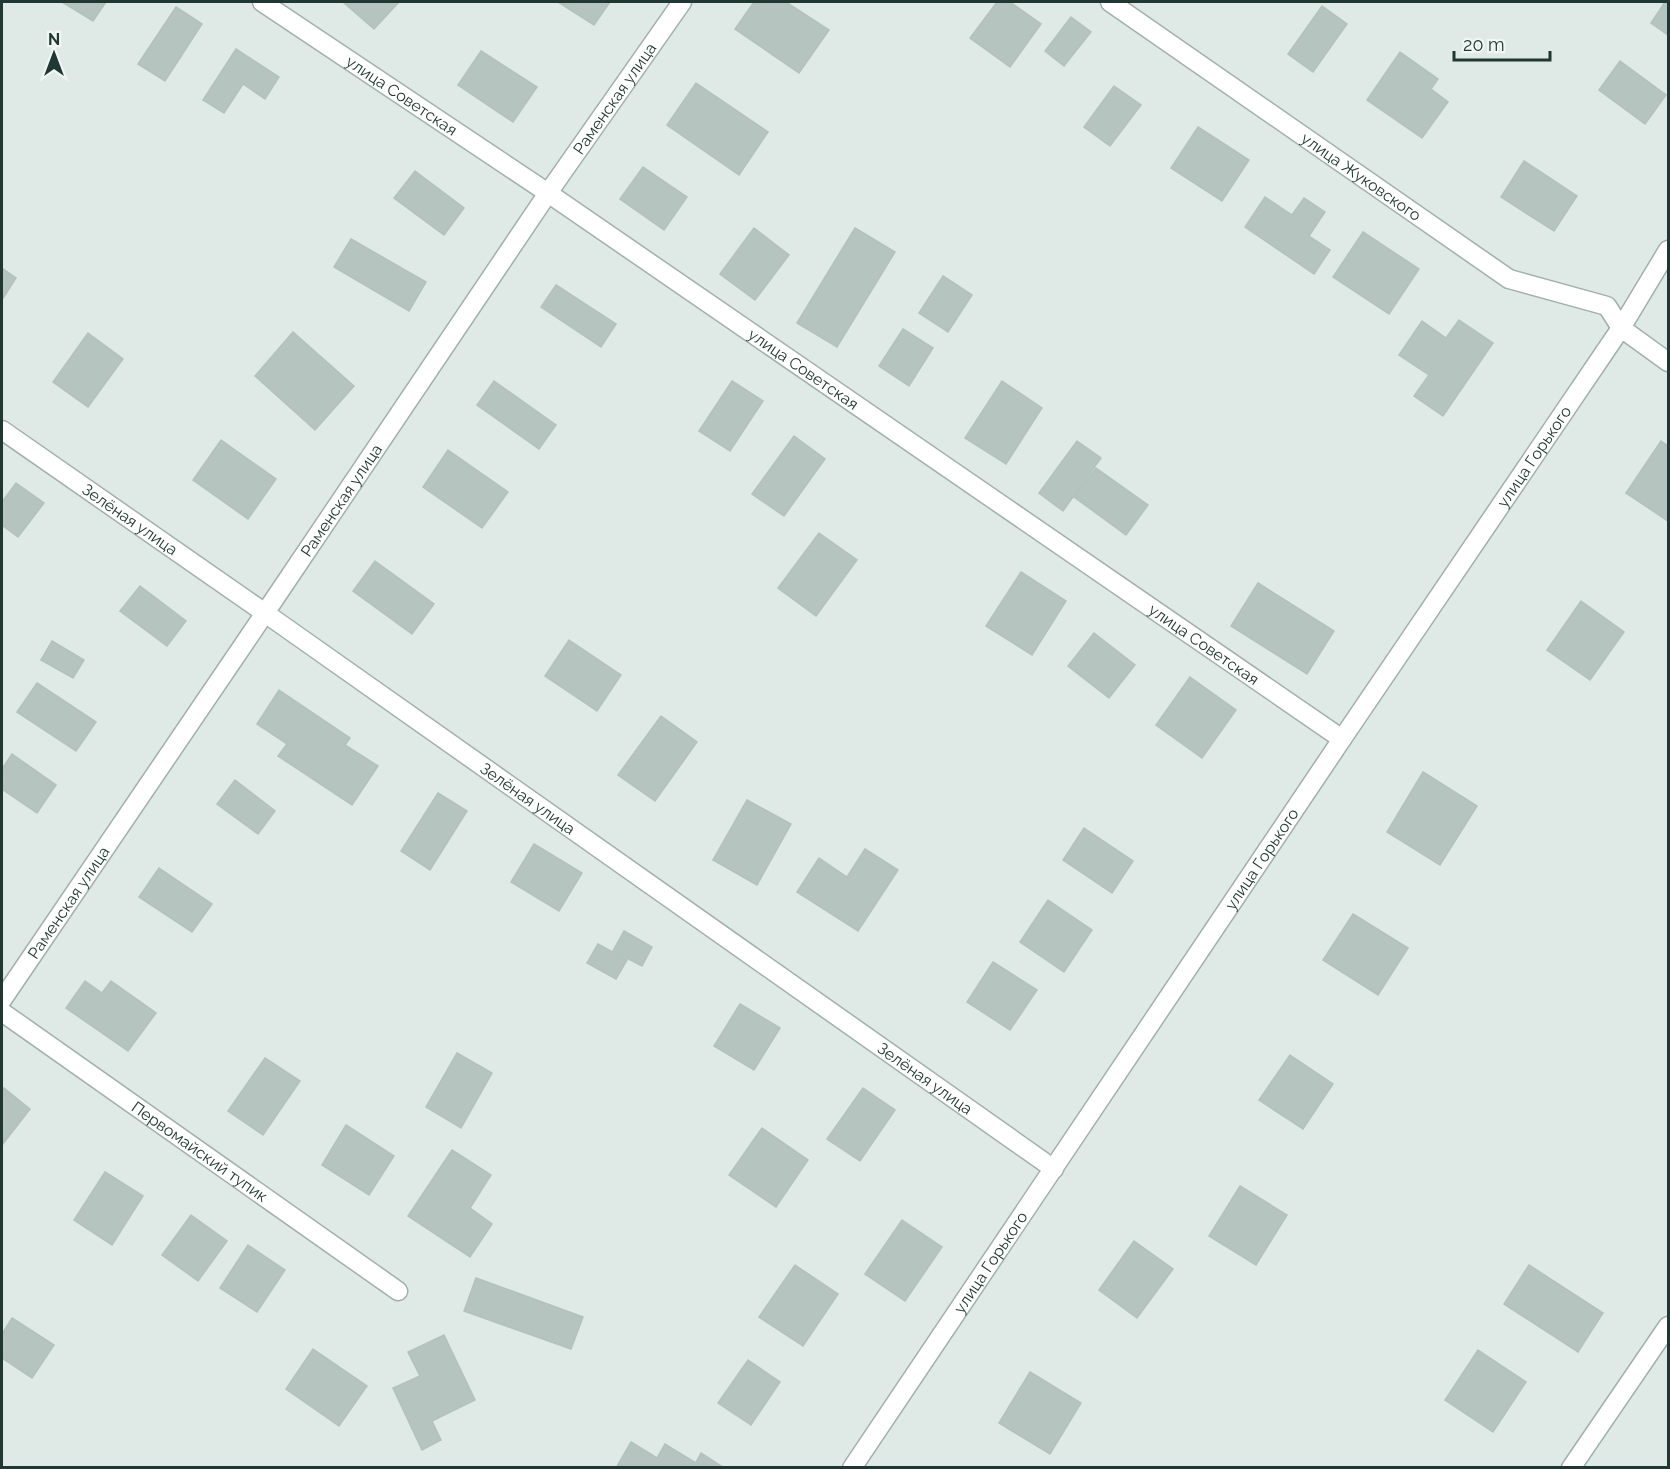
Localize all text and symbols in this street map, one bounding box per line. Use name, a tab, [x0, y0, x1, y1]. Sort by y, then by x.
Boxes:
north arrow	[24, 24, 84, 84]
scale bar	[1454, 24, 1550, 62]
text: N	[48, 30, 60, 49]
text: 20 m	[1463, 34, 1505, 55]
street label: Раменская улица	[569, 39, 660, 158]
street label: улица Советская	[343, 51, 461, 139]
street label: улица Жуковского	[1298, 128, 1425, 225]
street label: улица Советская	[745, 324, 862, 413]
street label: улица Горького	[1493, 402, 1575, 511]
street label: Раменская улица	[296, 440, 386, 560]
street label: Зелёная улица	[79, 479, 181, 559]
street label: улица Советская	[1145, 600, 1263, 689]
street label: Зелёная улица	[477, 758, 579, 838]
street label: улица Горького	[1221, 804, 1302, 913]
street label: Раменская улица	[23, 843, 113, 962]
street label: Зелёная улица	[874, 1038, 976, 1118]
street label: Первомайский тупик	[128, 1097, 271, 1206]
street label: улица Горького	[949, 1208, 1031, 1317]

